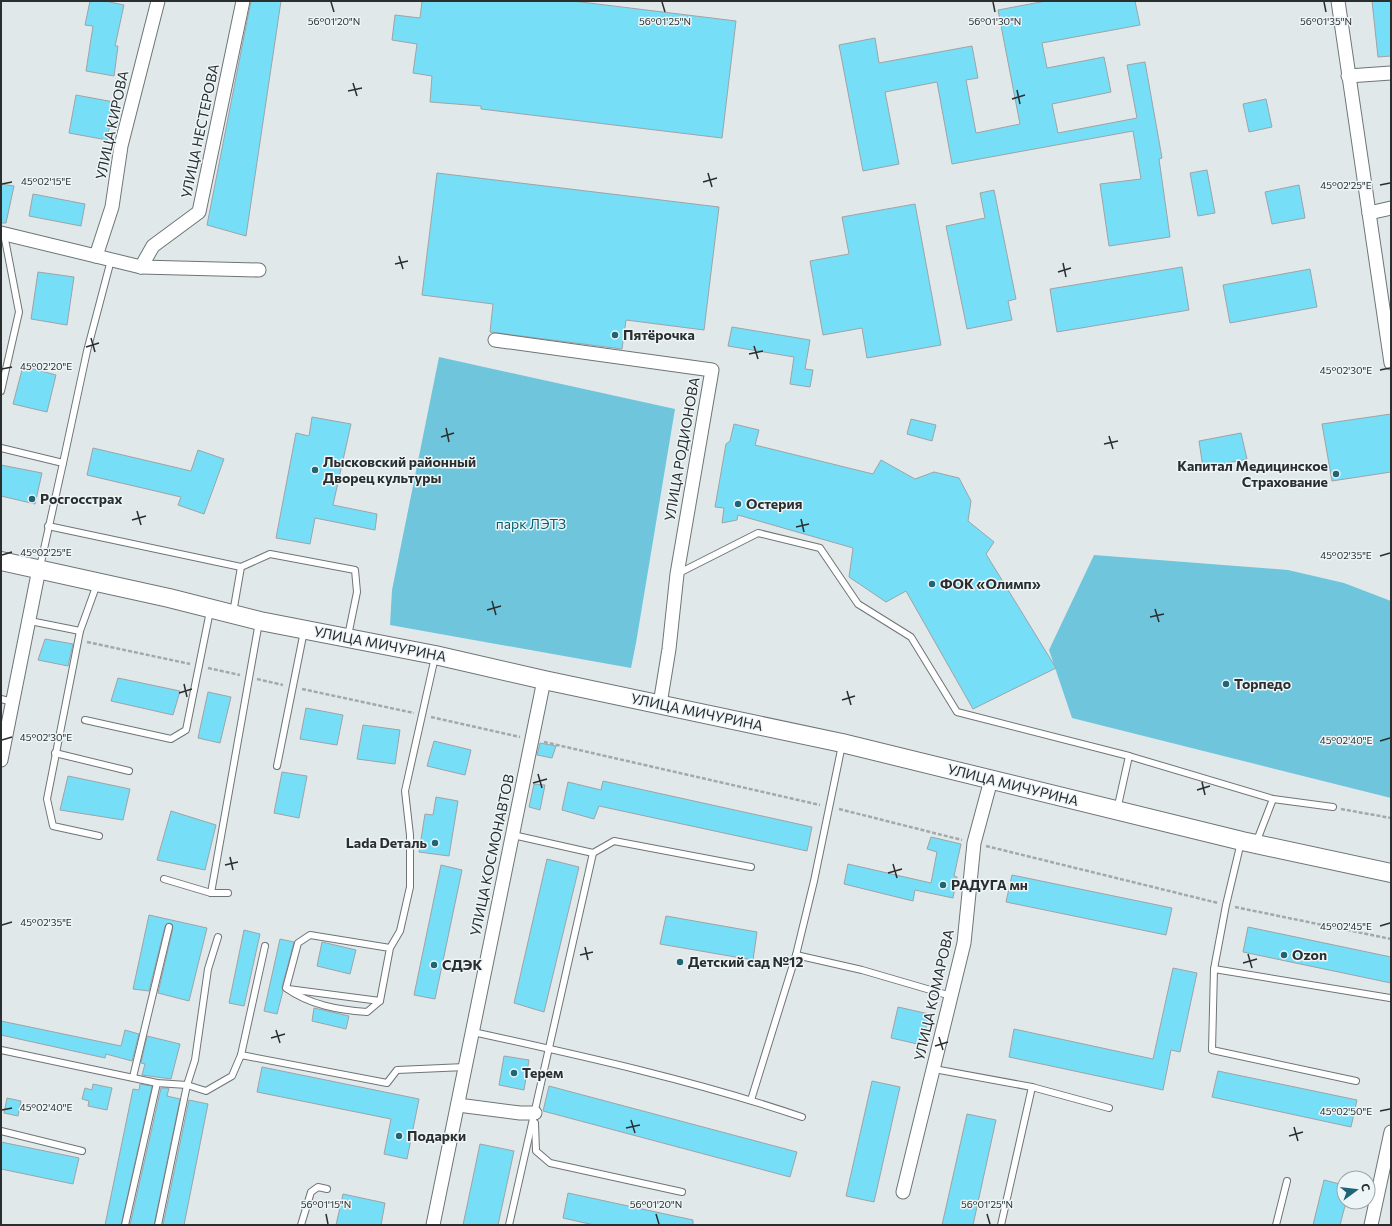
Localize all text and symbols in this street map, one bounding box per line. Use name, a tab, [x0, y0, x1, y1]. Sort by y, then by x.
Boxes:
text: 56°01'20"N	[308, 15, 360, 27]
text: 56°01'25"N	[639, 15, 691, 27]
text: 56°01'30"N	[969, 15, 1021, 27]
text: 56°01'35"N	[1300, 15, 1352, 27]
street label: УЛИЦА НЕСТЕРОВА	[177, 62, 222, 200]
street label: УЛИЦА КИРОВА	[92, 68, 131, 181]
text: 45°02'15"E	[21, 175, 71, 187]
text: 45°02'25"E	[1320, 179, 1372, 191]
place label: Пятёрочка	[623, 326, 695, 343]
marker: Пятёрочка	[610, 330, 620, 340]
text: 45°02'20"E	[20, 360, 72, 372]
text: 45°02'30"E	[1320, 364, 1372, 376]
street label: УЛИЦА РОДИОНОВА	[660, 375, 703, 522]
place label: Лысковский районный Дворец культуры	[323, 453, 476, 486]
place label: Капитал Медицинское Страхование	[1177, 457, 1328, 490]
marker: Лысковский районный Дворец культуры	[310, 465, 320, 475]
marker: Капитал Медицинское Страхование	[1331, 469, 1341, 479]
place label: Росгосстрах	[40, 490, 122, 507]
marker: Росгосстрах	[27, 494, 37, 504]
place label: Остерия	[746, 495, 802, 512]
marker: Остерия	[733, 499, 743, 509]
park label: парк ЛЭТЗ	[496, 515, 566, 532]
text: 45°02'25"E	[20, 546, 72, 558]
text: 45°02'35"E	[1320, 549, 1372, 561]
place label: ФОК «Олимп»	[940, 575, 1041, 592]
marker: ФОК «Олимп»	[927, 579, 937, 589]
street label: УЛИЦА МИЧУРИНА	[312, 622, 448, 665]
place label: Торпедо	[1234, 675, 1291, 692]
marker: Торпедо	[1221, 679, 1231, 689]
street label: УЛИЦА МИЧУРИНА	[629, 689, 765, 734]
text: 45°02'30"E	[20, 731, 72, 743]
text: 45°02'40"E	[1320, 734, 1372, 746]
street label: УЛИЦА МИЧУРИНА	[946, 760, 1081, 809]
street label: УЛИЦА КОСМОНАВТОВ	[466, 772, 517, 937]
place label: Lada Dеталь	[346, 834, 427, 851]
marker: Lada Dеталь	[430, 838, 440, 848]
place label: РАДУГА мн	[951, 876, 1028, 893]
marker: РАДУГА мн	[938, 880, 948, 890]
text: 45°02'35"E	[20, 916, 72, 928]
text: 45°02'45"E	[1320, 920, 1372, 932]
street label: УЛИЦА КОМАРОВА	[910, 927, 957, 1062]
place label: Ozon	[1292, 946, 1327, 963]
marker: Ozon	[1279, 950, 1289, 960]
place label: Детский сад №12	[688, 953, 803, 970]
place label: СДЭК	[442, 956, 482, 973]
marker: Детский сад №12	[675, 957, 685, 967]
marker: СДЭК	[429, 960, 439, 970]
place label: Терем	[522, 1064, 563, 1081]
marker: Терем	[509, 1068, 519, 1078]
text: 45°02'40"E	[20, 1101, 72, 1113]
text: 45°02'50"E	[1320, 1105, 1372, 1117]
place label: Подарки	[407, 1127, 466, 1144]
marker: Подарки	[394, 1131, 404, 1141]
north arrow	[1336, 1170, 1376, 1210]
text: С	[1359, 1182, 1374, 1193]
text: 56°01'15"N	[301, 1198, 351, 1210]
text: 56°01'20"N	[630, 1198, 682, 1210]
text: 56°01'25"N	[961, 1198, 1013, 1210]

